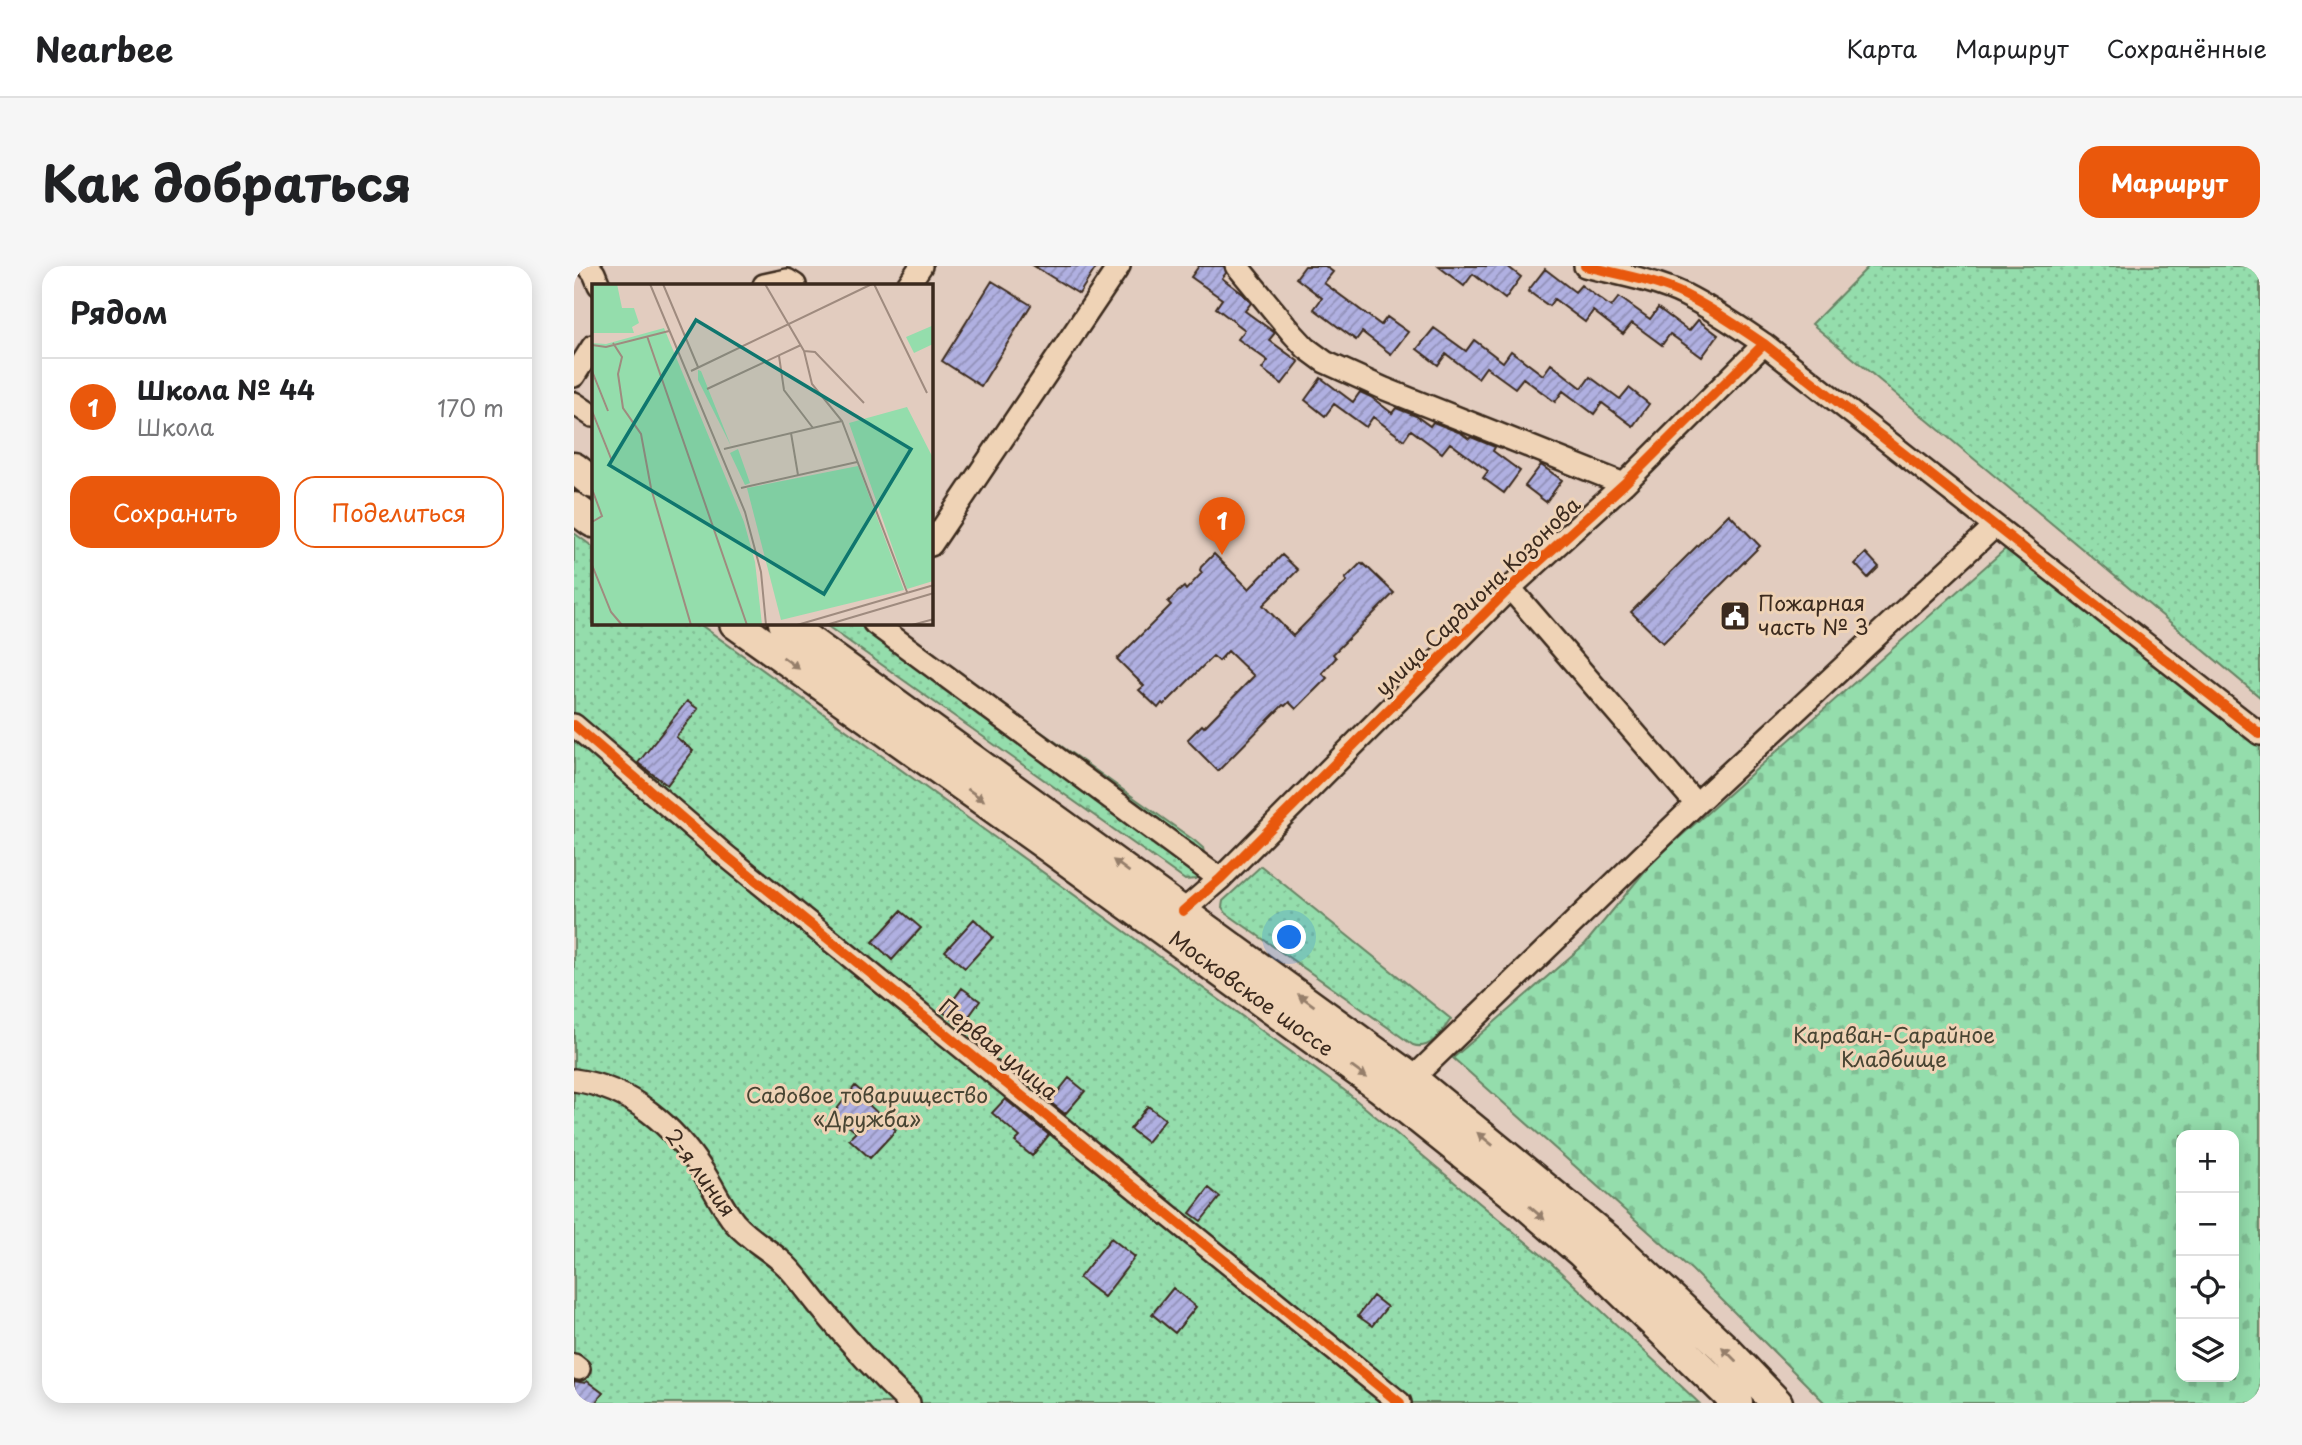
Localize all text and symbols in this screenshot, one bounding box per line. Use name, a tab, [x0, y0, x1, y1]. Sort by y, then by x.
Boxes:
text: Nearbee	[35, 23, 173, 73]
text: Карта	[1846, 30, 1917, 66]
text: Маршрут	[1955, 30, 2069, 66]
text: Сохранённые	[2107, 30, 2267, 66]
text: Как добраться	[42, 145, 412, 219]
button: Маршрут	[2079, 146, 2260, 218]
inset map	[592, 284, 933, 625]
text: Рядом	[70, 289, 168, 334]
text: Школа № 44	[137, 370, 315, 409]
text: 1	[88, 390, 99, 425]
text: 170 m	[437, 390, 504, 425]
text: Школа	[137, 409, 214, 444]
button: Сохранить	[70, 476, 280, 548]
button: Поделиться	[294, 476, 504, 548]
street label: улица Сардиона Козонова	[1367, 488, 1587, 703]
pin: 1	[1199, 497, 1245, 555]
place label: Пожарная часть № 3	[1758, 586, 1869, 642]
public building icon: Пожарная часть № 3	[1718, 599, 1752, 633]
one-way arrow	[782, 656, 800, 670]
one-way arrow	[967, 788, 985, 802]
one-way arrow	[1112, 860, 1130, 874]
your location	[1272, 920, 1306, 954]
street label: Московское шоссе	[1163, 922, 1341, 1063]
street label: Первая улица	[933, 990, 1067, 1107]
one-way arrow	[1297, 993, 1315, 1007]
park label: Караван-Сарайное Кладбище	[1793, 1018, 1995, 1074]
one-way arrow	[1350, 1064, 1368, 1078]
park label: Садовое товарищество «Дружба»	[746, 1078, 988, 1134]
street label: 2-я линия	[659, 1121, 745, 1223]
map controls	[2176, 1130, 2239, 1382]
button: +	[2176, 1130, 2239, 1193]
one-way arrow	[1476, 1132, 1494, 1147]
button: −	[2176, 1193, 2239, 1256]
one-way arrow	[1528, 1205, 1545, 1221]
button: locate	[2176, 1256, 2239, 1319]
button: layers	[2176, 1319, 2239, 1382]
one-way arrow	[1721, 1346, 1738, 1363]

